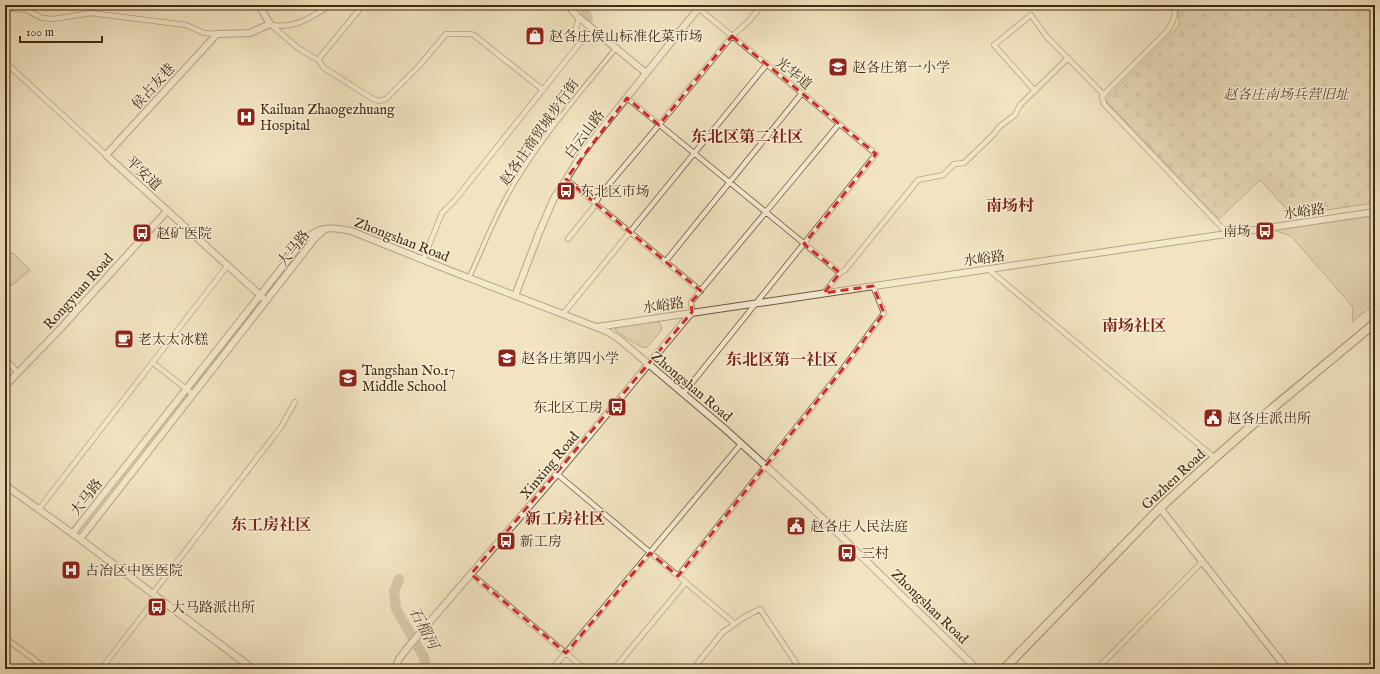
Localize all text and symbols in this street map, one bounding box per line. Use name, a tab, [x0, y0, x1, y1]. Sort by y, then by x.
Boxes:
scale bar	[20, 18, 102, 44]
text: 100 m	[26, 25, 54, 40]
shop icon: 赵各庄侯山标准化菜市场	[524, 25, 546, 47]
place label: 赵各庄侯山标准化菜市场	[549, 28, 703, 46]
street label: 光华道	[771, 54, 815, 94]
school or university icon: 赵各庄第一小学	[827, 56, 849, 78]
place label: 赵各庄第一小学	[852, 59, 950, 77]
street label: 侯占友巷	[128, 60, 179, 113]
street label: 赵各庄商贸城步行街	[496, 76, 583, 189]
park label: 赵各庄南场兵营旧址	[1223, 86, 1350, 104]
place label: Kailuan Zhaogezhuang Hospital	[260, 101, 395, 135]
hospital icon: Kailuan Zhaogezhuang Hospital	[235, 106, 257, 128]
street label: 白云山路	[561, 107, 609, 162]
district label: 东北区第二社区	[691, 128, 803, 148]
street label: 平安道	[122, 153, 165, 195]
bus stop icon: 东北区市场	[555, 180, 577, 202]
place label: 东北区市场	[580, 183, 650, 201]
district label: 南场村	[986, 197, 1034, 217]
street label: 水峪路	[1282, 200, 1326, 224]
street label: Zhongshan Road	[352, 214, 452, 267]
bus stop icon: 南场	[1254, 220, 1276, 242]
bus stop icon: 赵矿医院	[131, 222, 153, 244]
place label: 南场	[1223, 223, 1251, 241]
place label: 赵矿医院	[156, 225, 212, 243]
street label: 大马路	[274, 227, 314, 271]
street label: 水峪路	[962, 247, 1006, 271]
street label: Rongyuan Road	[40, 250, 118, 333]
street label: 水峪路	[641, 294, 685, 318]
district label: 南场社区	[1102, 317, 1166, 337]
cafe icon: 老太太冰糕	[113, 328, 135, 350]
place label: 老太太冰糕	[138, 331, 208, 349]
school or university icon: 赵各庄第四小学	[496, 347, 518, 369]
street label: Zhongshan Road	[647, 348, 736, 426]
place label: 赵各庄第四小学	[521, 350, 619, 368]
district label: 东北区第一社区	[726, 351, 838, 371]
place label: Tangshan No.17 Middle School	[362, 362, 455, 396]
school or university icon: Tangshan No.17 Middle School	[337, 367, 359, 389]
bus stop icon: 东北区工房	[606, 396, 628, 418]
place label: 东北区工房	[533, 399, 603, 417]
public building icon: 赵各庄派出所	[1202, 407, 1224, 429]
place label: 赵各庄派出所	[1227, 410, 1311, 428]
street label: Xinxing Road	[516, 428, 584, 503]
street label: Guzhen Road	[1138, 445, 1210, 514]
street label: 大马路	[67, 476, 107, 520]
district label: 新工房社区	[525, 509, 605, 530]
district label: 东工房社区	[231, 515, 311, 536]
public building icon: 赵各庄人民法庭	[785, 515, 807, 537]
place label: 赵各庄人民法庭	[810, 518, 908, 536]
bus stop icon: 新工房	[495, 530, 517, 552]
place label: 新工房	[520, 533, 562, 551]
bus stop icon: 三村	[836, 542, 858, 564]
place label: 三村	[861, 545, 889, 563]
hospital icon: 古冶区中医医院	[60, 559, 82, 581]
place label: 古冶区中医医院	[85, 562, 183, 580]
street label: Zhongshan Road	[887, 565, 972, 648]
bus stop icon: 大马路派出所	[146, 596, 168, 618]
place label: 大马路派出所	[171, 599, 255, 617]
water label: 石榴河	[405, 604, 444, 655]

